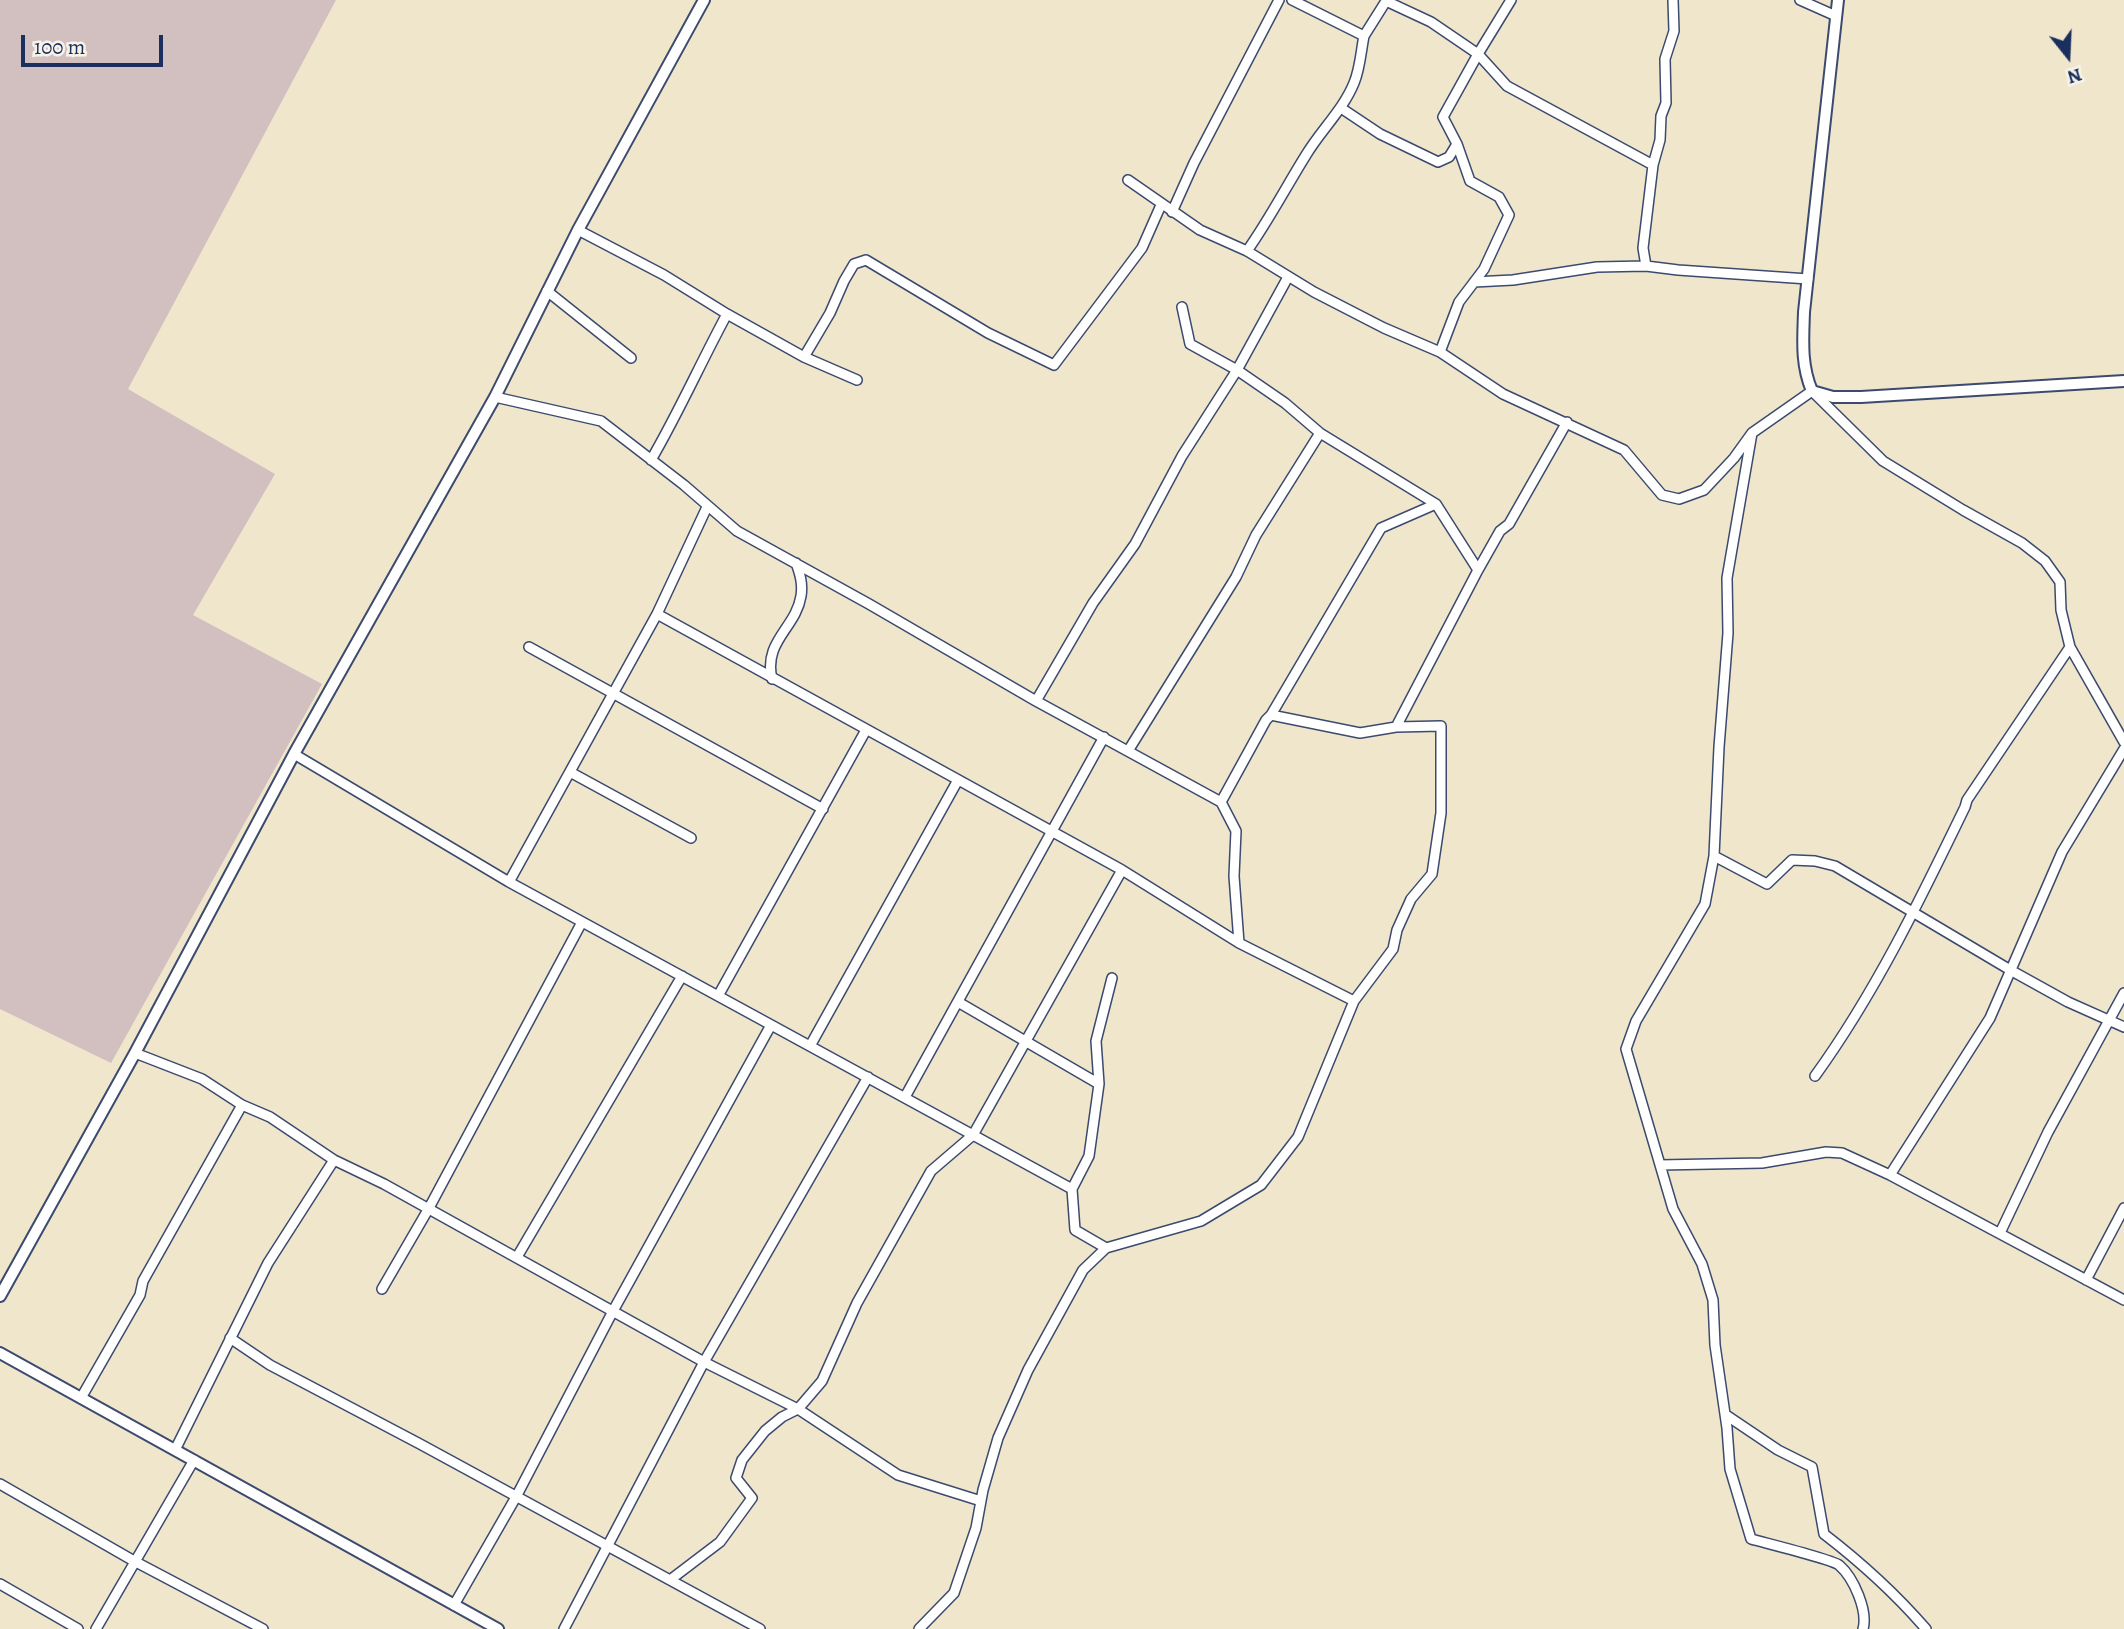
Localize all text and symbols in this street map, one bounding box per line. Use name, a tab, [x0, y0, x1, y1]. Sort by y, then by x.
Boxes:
scale bar	[24, 21, 166, 65]
north arrow	[2033, 21, 2103, 91]
text: 100 m	[34, 33, 85, 61]
text: N	[2064, 61, 2085, 90]

